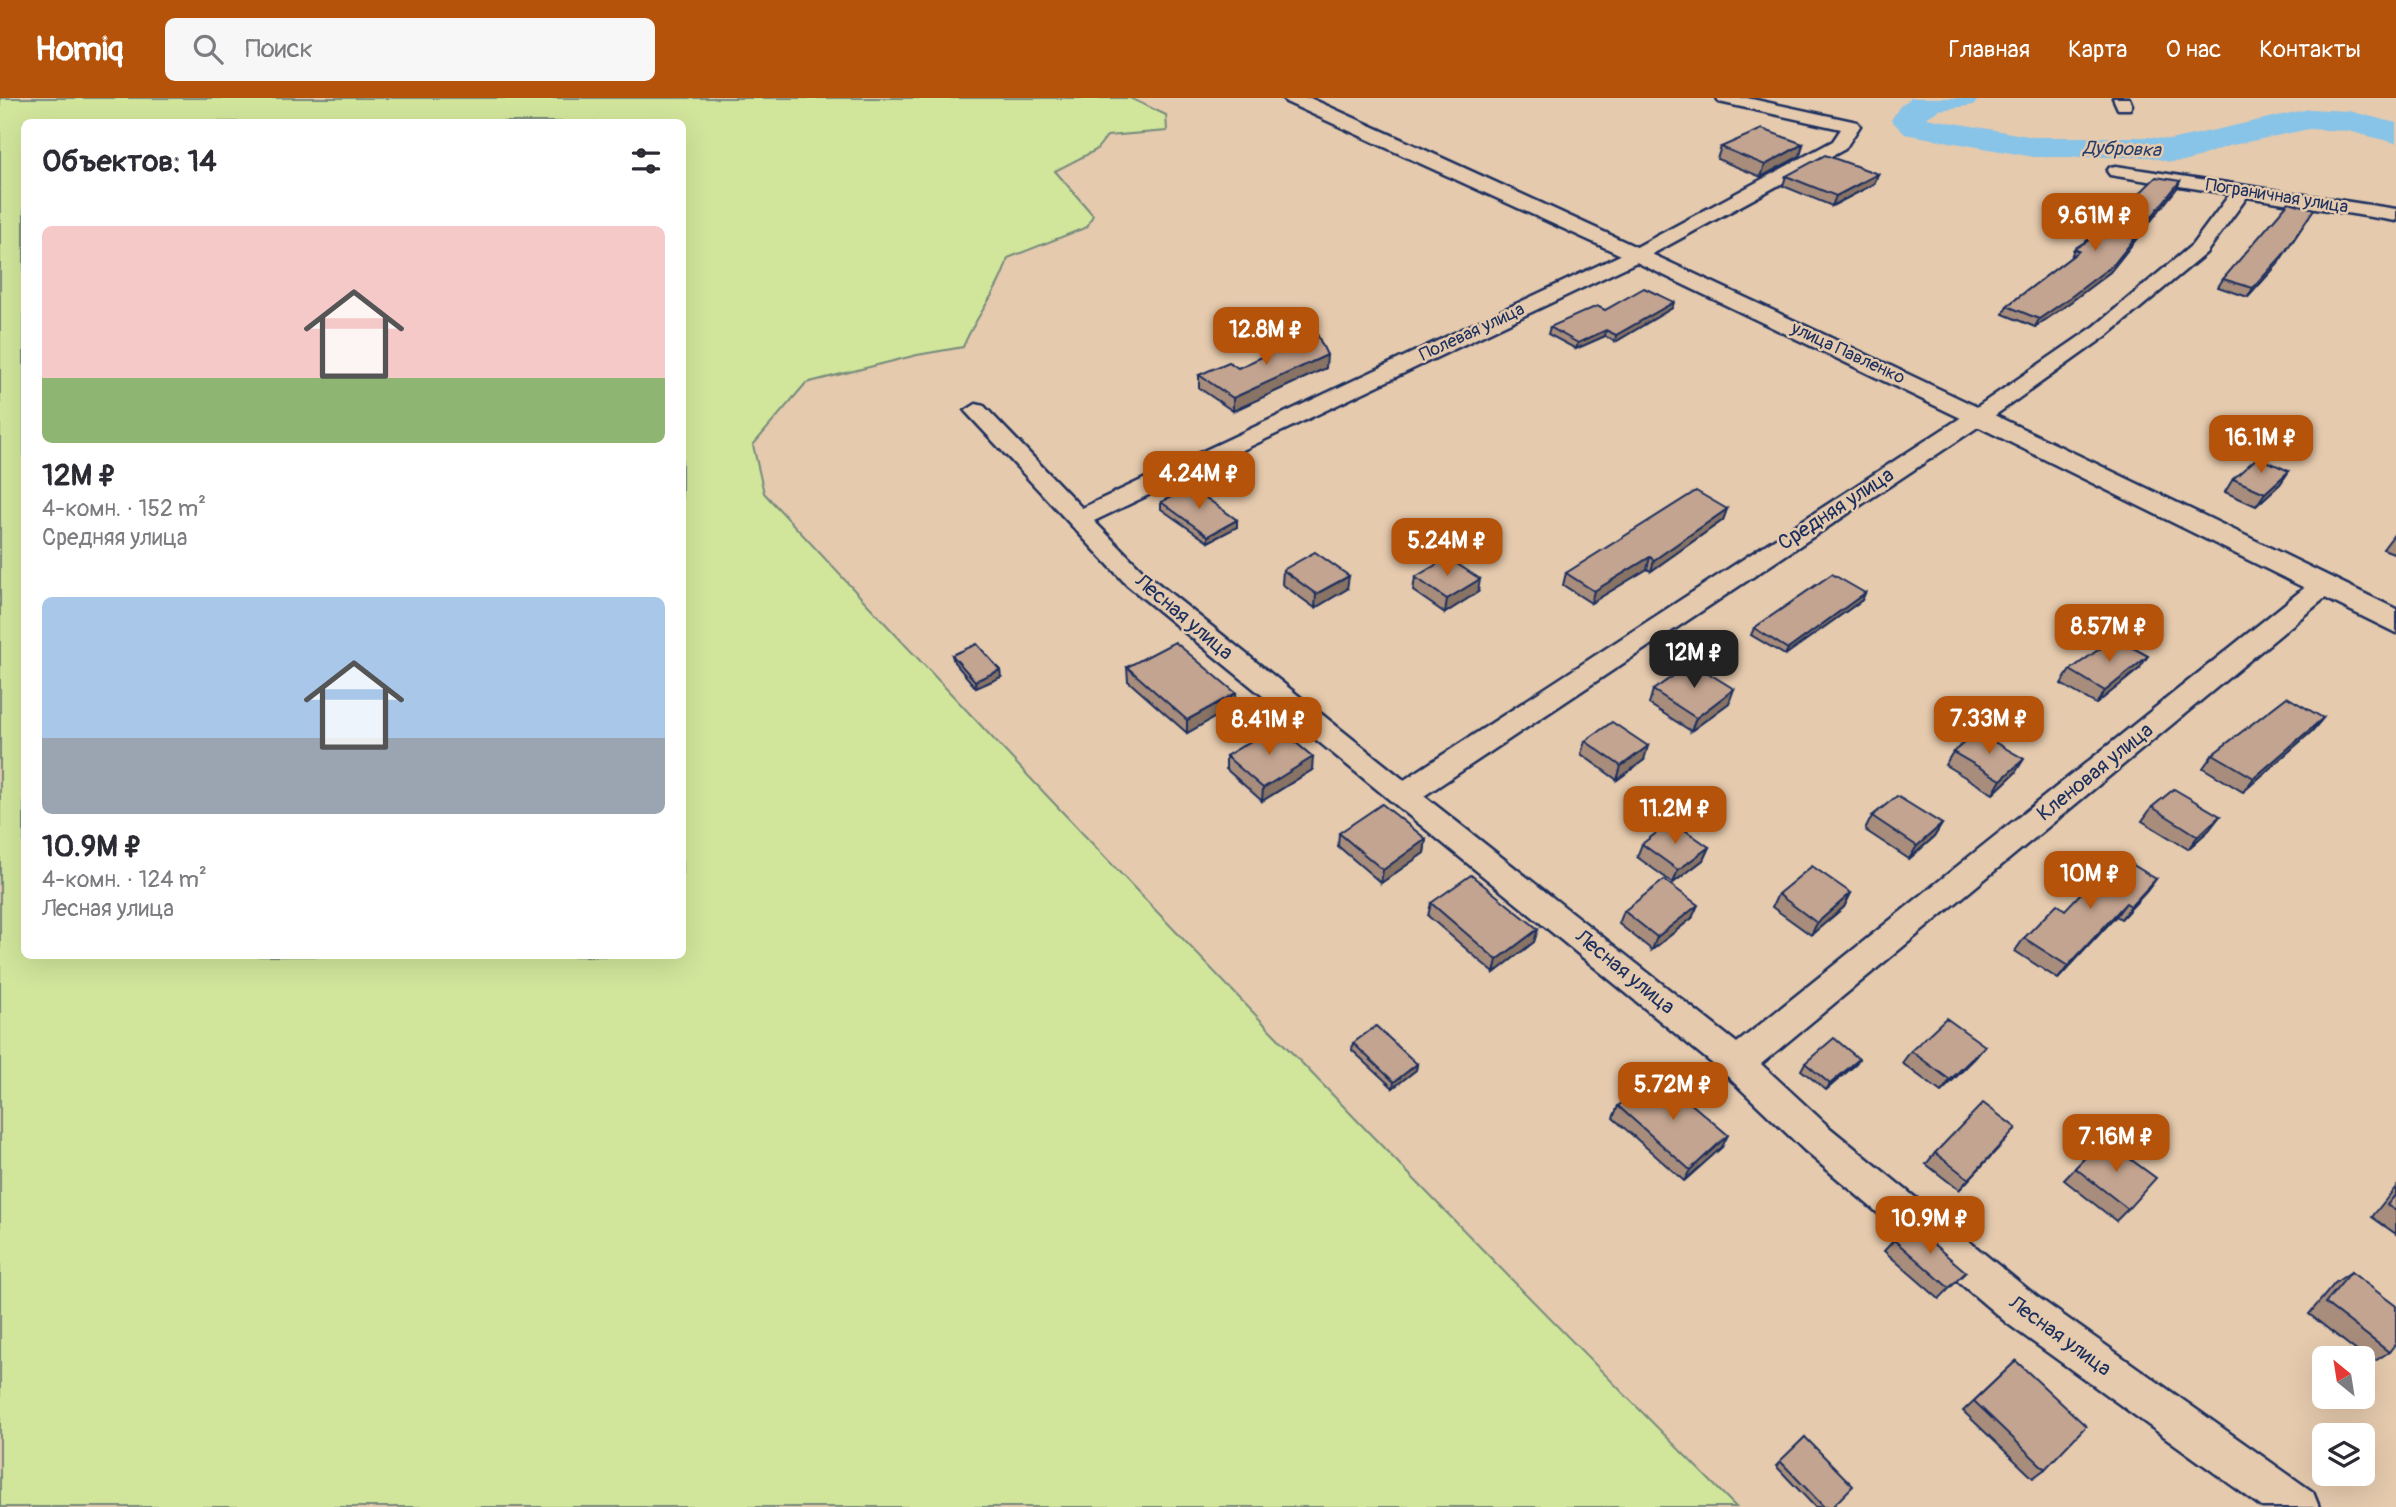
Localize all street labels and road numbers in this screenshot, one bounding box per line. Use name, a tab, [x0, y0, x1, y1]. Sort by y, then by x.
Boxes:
street label: Пограничная улица	[2204, 173, 2350, 219]
street label: Полевая улица	[1416, 298, 1528, 366]
street label: улица Павленко	[1786, 316, 1909, 390]
street label: Средняя улица	[1773, 461, 1899, 557]
street label: Лесная улица	[1128, 567, 1239, 666]
street label: Кленовая улица	[2031, 717, 2159, 827]
street label: Лесная улица	[1569, 923, 1680, 1020]
street label: Лесная улица	[2002, 1289, 2117, 1382]

